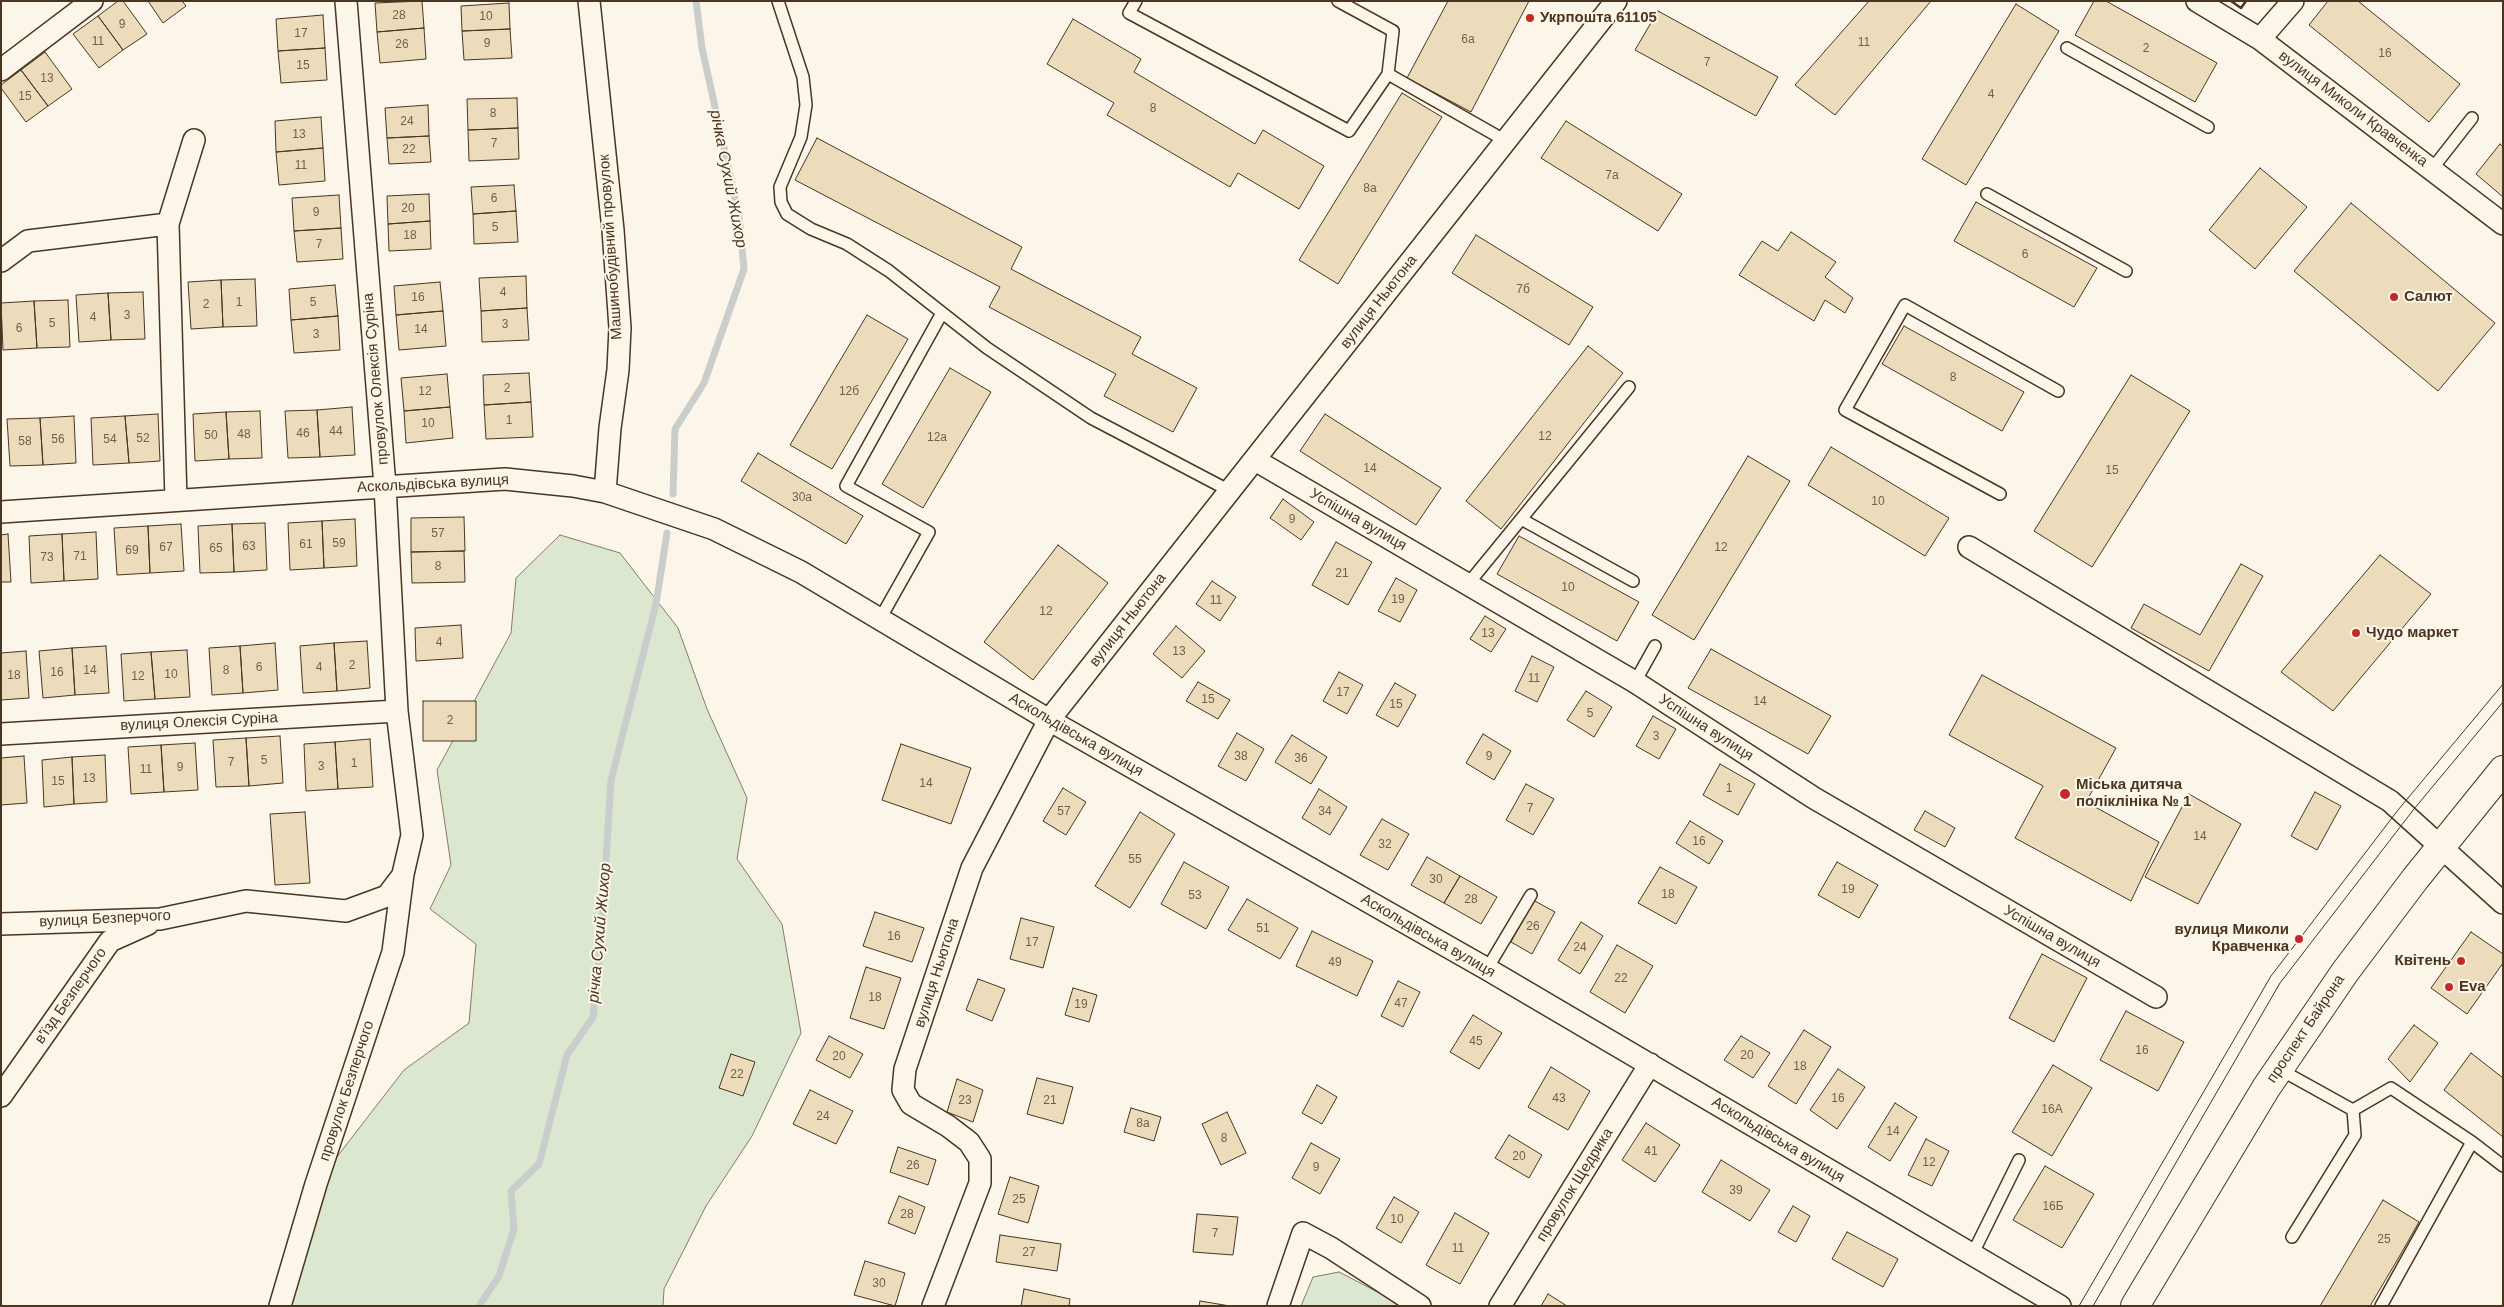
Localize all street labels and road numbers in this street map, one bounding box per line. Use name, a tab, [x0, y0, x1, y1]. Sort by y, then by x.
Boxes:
street label: вулиця Миколи Кравченка	[2275, 47, 2431, 171]
street label: Машинобудівний провулок	[596, 154, 626, 340]
street label: вулиця Ньютона	[1337, 252, 1421, 352]
street label: провулок Олексія Суріна	[360, 292, 392, 466]
street label: Аскольдівська вулиця	[357, 471, 509, 497]
street label: Успішна вулиця	[1306, 485, 1410, 555]
street label: вулиця Ньютона	[1086, 570, 1170, 670]
street label: Аскольдівська вулиця	[1006, 689, 1146, 781]
street label: Успішна вулиця	[1655, 691, 1757, 765]
street label: вулиця Олексія Суріна	[120, 709, 278, 735]
street label: Аскольдівська вулиця	[1358, 890, 1498, 982]
street label: Успішна вулиця	[2000, 902, 2104, 972]
street label: вулиця Безперчого	[39, 907, 171, 931]
street label: вулиця Ньютона	[911, 916, 963, 1030]
street label: в'їзд Безперчого	[31, 944, 111, 1048]
street label: проспект Байрона	[2263, 972, 2349, 1086]
street label: провулок Безперчого	[316, 1019, 378, 1163]
street label: Аскольдівська вулиця	[1708, 1093, 1848, 1187]
street label: провулок Щедрика	[1533, 1125, 1617, 1245]

